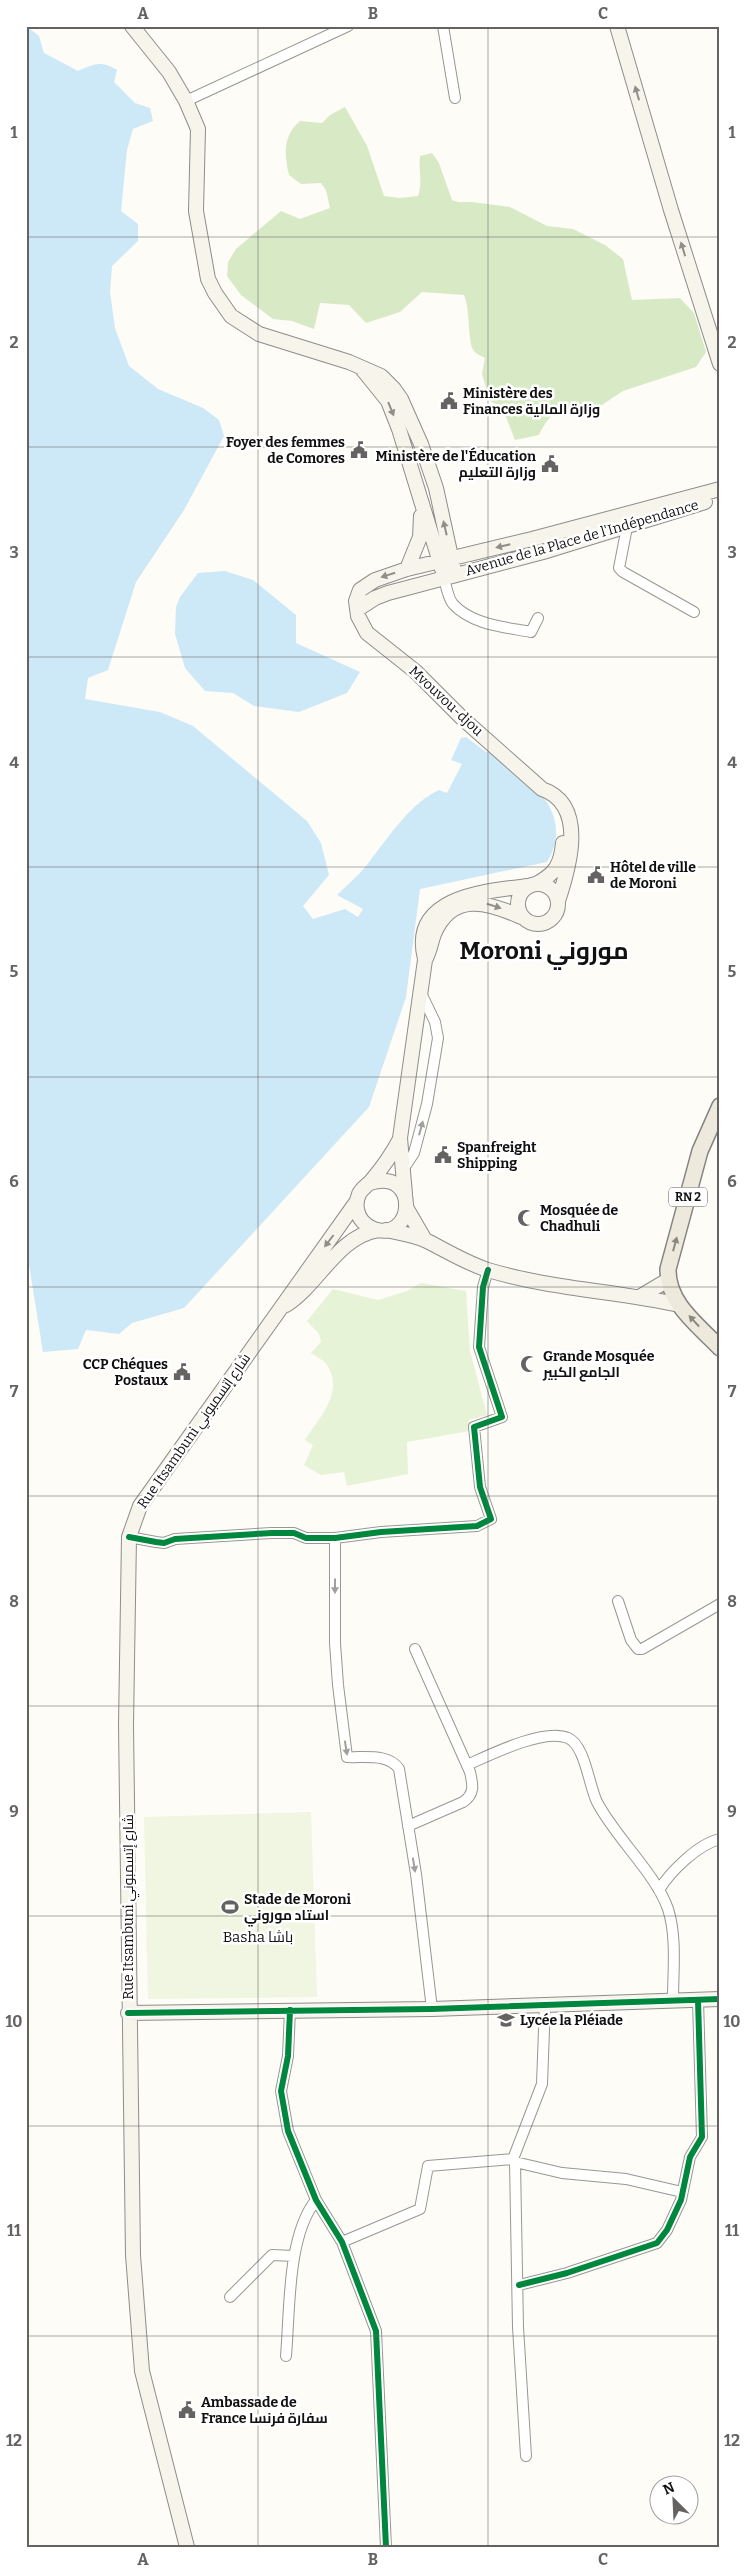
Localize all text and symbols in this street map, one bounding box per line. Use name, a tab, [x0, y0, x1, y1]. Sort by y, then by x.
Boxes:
text: A	[137, 4, 149, 23]
text: B	[368, 4, 378, 23]
text: C	[598, 4, 608, 23]
one-way arrow	[633, 86, 641, 101]
text: 1	[11, 123, 18, 142]
text: 1	[729, 123, 736, 142]
one-way arrow	[679, 242, 687, 257]
text: 2	[9, 333, 19, 352]
text: 2	[727, 333, 737, 352]
place label: Ministère des Finances وزارة المالية	[463, 385, 600, 418]
public building icon: Ministère des Finances وزارة المالية	[439, 391, 459, 411]
one-way arrow	[388, 401, 395, 416]
place label: Foyer des femmes de Comores	[226, 434, 345, 467]
public building icon: Foyer des femmes de Comores	[349, 440, 369, 460]
place label: Ministère de l'Éducation وزارة التعليم	[376, 447, 536, 482]
public building icon: Ministère de l'Éducation وزارة التعليم	[540, 454, 560, 474]
street label: Avenue de la Place de l'Indépendance	[463, 497, 701, 579]
one-way arrow	[441, 520, 449, 535]
one-way arrow	[496, 542, 511, 550]
text: 3	[9, 543, 19, 562]
text: 3	[727, 543, 737, 562]
one-way arrow	[380, 572, 395, 580]
street label: Mvouvou-djou	[405, 662, 487, 740]
text: 4	[9, 753, 19, 772]
text: 4	[727, 753, 737, 772]
place label: Hôtel de ville de Moroni	[610, 859, 696, 892]
public building icon: Hôtel de ville de Moroni	[586, 865, 606, 885]
one-way arrow	[487, 903, 502, 911]
district label: Moroni موروني	[459, 937, 629, 970]
text: 5	[10, 962, 19, 981]
text: 5	[728, 962, 737, 981]
one-way arrow	[417, 1120, 425, 1135]
place label: Spanfreight Shipping	[457, 1139, 537, 1172]
public building icon: Spanfreight Shipping	[433, 1145, 453, 1165]
text: 6	[9, 1172, 19, 1191]
text: 6	[727, 1172, 737, 1191]
road number: RN 2	[669, 1188, 707, 1206]
place label: Mosquée de Chadhuli	[540, 1202, 619, 1235]
mosque icon: Mosquée de Chadhuli	[516, 1208, 536, 1228]
one-way arrow	[324, 1234, 334, 1248]
one-way arrow	[671, 1236, 679, 1251]
one-way arrow	[688, 1315, 700, 1327]
place label: Grande Mosquée الجامع الكبير	[542, 1348, 655, 1382]
street label: Rue Itsambuni شارع إتسمبوني	[134, 1350, 257, 1514]
mosque icon: Grande Mosquée الجامع الكبير	[519, 1354, 539, 1374]
place label: CCP Chéques Postaux	[83, 1356, 168, 1389]
public building icon: CCP Chéques Postaux	[172, 1362, 192, 1382]
text: 7	[10, 1382, 19, 1401]
text: 7	[728, 1382, 737, 1401]
one-way arrow	[331, 1579, 339, 1595]
text: 8	[9, 1592, 19, 1611]
text: 8	[727, 1592, 737, 1611]
one-way arrow	[342, 1741, 350, 1757]
text: 9	[9, 1802, 19, 1821]
text: 9	[727, 1802, 737, 1821]
street label: Rue Itsambuni شارع إتسمبوني	[120, 1814, 140, 2000]
one-way arrow	[411, 1857, 419, 1873]
place label: Stade de Moroni استاد موروني	[244, 1891, 352, 1927]
sports icon: Stade de Moroni استاد موروني	[220, 1897, 240, 1917]
district label: Basha باشا	[223, 1928, 293, 1946]
school or university icon: Lycée la Pléiade	[496, 2010, 516, 2030]
text: 10	[5, 2012, 23, 2031]
place label: Lycée la Pléiade	[520, 2012, 623, 2029]
text: 10	[723, 2012, 741, 2031]
text: 11	[7, 2221, 21, 2240]
text: 11	[725, 2221, 739, 2240]
place label: Ambassade de France سفارة فرنسا	[201, 2394, 328, 2427]
public building icon: Ambassade de France سفارة فرنسا	[177, 2400, 197, 2420]
text: 12	[6, 2431, 22, 2450]
text: 12	[724, 2431, 740, 2450]
north arrow	[648, 2476, 698, 2526]
text: N	[661, 2479, 677, 2499]
text: A	[137, 2550, 149, 2569]
text: B	[368, 2550, 378, 2569]
text: C	[598, 2550, 608, 2569]

